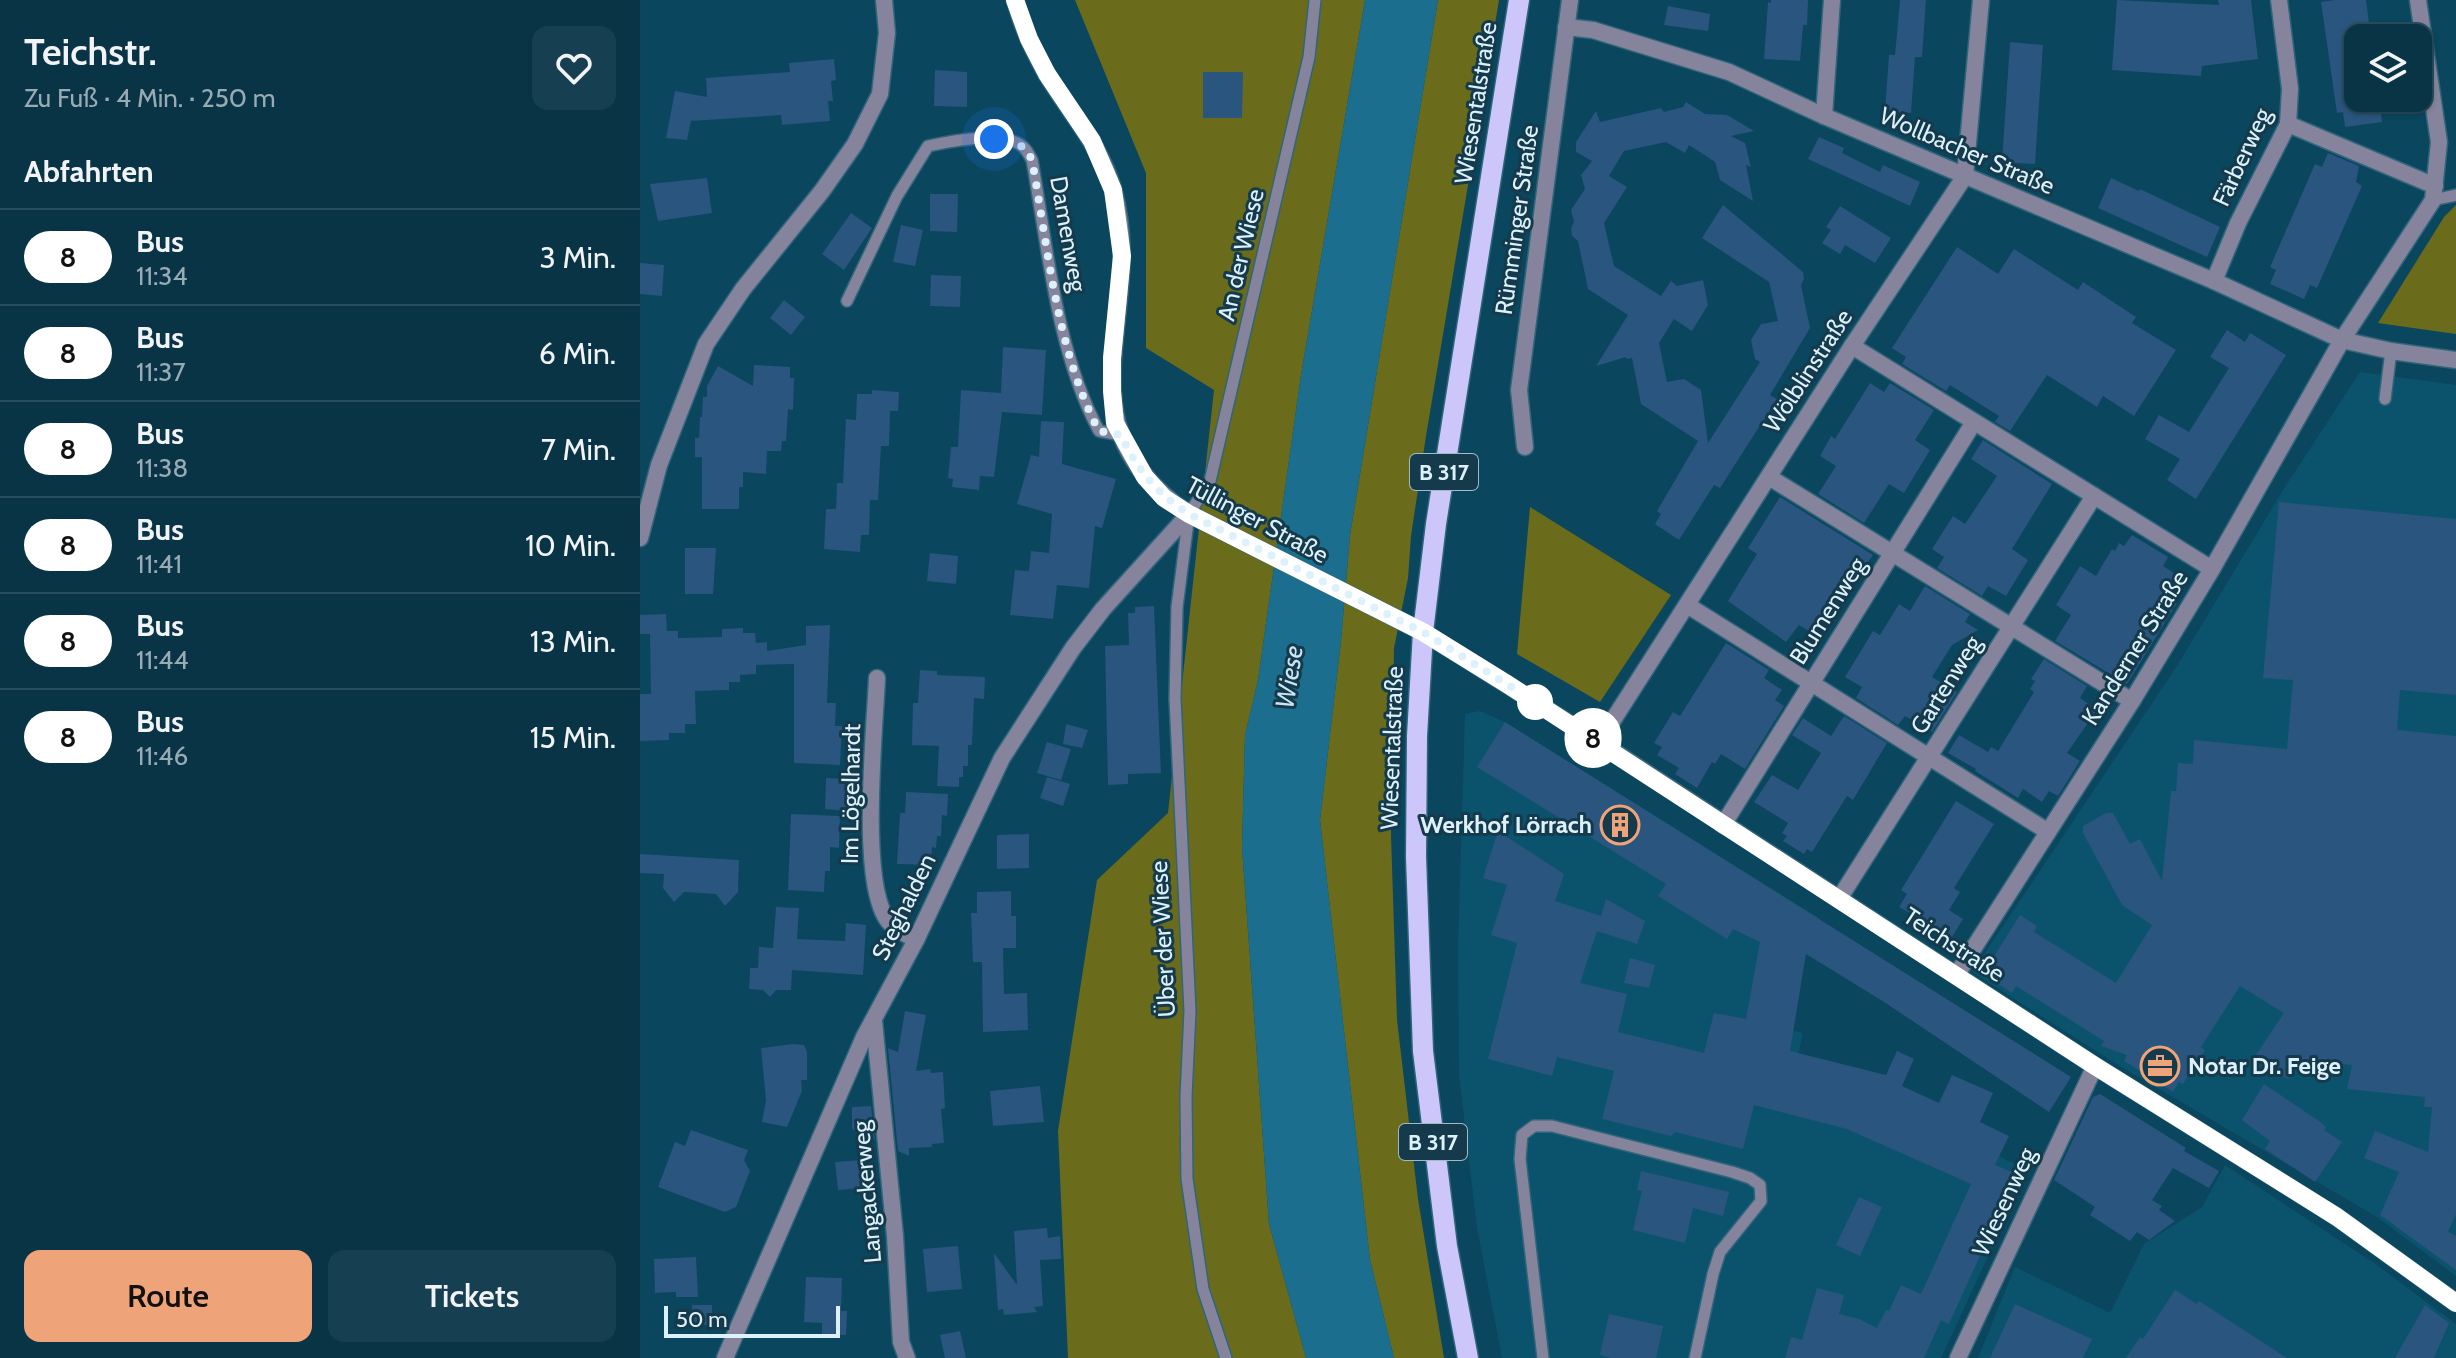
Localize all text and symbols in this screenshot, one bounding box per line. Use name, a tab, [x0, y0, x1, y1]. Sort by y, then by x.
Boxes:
street label: Wiesentalstraße	[1448, 20, 1503, 186]
map controls	[2344, 24, 2432, 112]
button: layers	[2344, 24, 2432, 112]
button: heart	[532, 26, 616, 110]
text: Teichstr.	[24, 28, 157, 75]
text: Zu Fuß · 4 Min. · 250 m	[24, 82, 276, 114]
street label: Wollbacher Straße	[1875, 101, 2059, 200]
street label: Färberweg	[2206, 102, 2277, 211]
your location	[974, 119, 1014, 159]
street label: Rümminger Straße	[1489, 123, 1544, 317]
text: Abfahrten	[24, 153, 154, 190]
street label: Damenweg	[1044, 174, 1093, 295]
street label: An der Wiese	[1211, 186, 1270, 324]
text: Bus	[136, 223, 184, 260]
text: 3 Min.	[540, 239, 616, 276]
text: 8	[60, 240, 76, 274]
text: 11:34	[136, 260, 187, 292]
street label: Wölblinstraße	[1757, 304, 1858, 438]
text: Bus	[136, 319, 184, 356]
text: 6 Min.	[539, 335, 616, 372]
text: 8	[60, 336, 76, 370]
text: 11:37	[136, 356, 186, 388]
text: Bus	[136, 415, 184, 452]
text: 7 Min.	[541, 431, 616, 468]
text: 8	[60, 432, 76, 466]
text: 11:38	[136, 452, 188, 484]
road number: B 317	[1410, 454, 1478, 490]
street label: Tüllinger Straße	[1181, 470, 1333, 569]
text: Bus	[136, 511, 184, 548]
text: 10 Min.	[525, 527, 616, 564]
text: 8	[60, 528, 76, 562]
text: 11:41	[136, 548, 182, 580]
street label: Blumenweg	[1783, 551, 1872, 670]
street label: Kanderner Straße	[2075, 565, 2194, 731]
text: Bus	[136, 607, 184, 644]
text: 13 Min.	[530, 623, 616, 660]
text: 8	[60, 624, 76, 658]
street label: Gartenweg	[1904, 629, 1988, 739]
water label: Wiese	[1268, 643, 1310, 711]
text: 11:44	[136, 644, 188, 676]
street label: Wiesentalstraße	[1374, 666, 1409, 830]
unlabelled marker	[1518, 685, 1552, 719]
text: Bus	[136, 703, 184, 740]
line badge: 8	[1567, 712, 1619, 764]
text: 15 Min.	[530, 719, 616, 756]
text: 8	[60, 720, 76, 754]
text: 8	[1585, 721, 1601, 755]
street label: Im Lögelhardt	[835, 724, 866, 864]
text: 11:46	[136, 740, 188, 772]
building icon: Werkhof Lörrach	[1599, 804, 1641, 846]
place label: Werkhof Lörrach	[1420, 810, 1592, 839]
street label: Steghalden	[865, 849, 942, 965]
street label: Über der Wiese	[1144, 860, 1181, 1018]
street label: Teichstraße	[1898, 901, 2010, 988]
office icon: Notar Dr. Feige	[2139, 1045, 2181, 1087]
place label: Notar Dr. Feige	[2188, 1051, 2341, 1080]
street label: Langackerweg	[846, 1119, 887, 1265]
road number: B 317	[1399, 1124, 1467, 1160]
street label: Wiesenweg	[1966, 1142, 2042, 1261]
button: Route	[24, 1250, 312, 1342]
button: Tickets	[328, 1250, 616, 1342]
scale bar	[664, 1302, 840, 1338]
text: 50 m	[676, 1306, 728, 1333]

